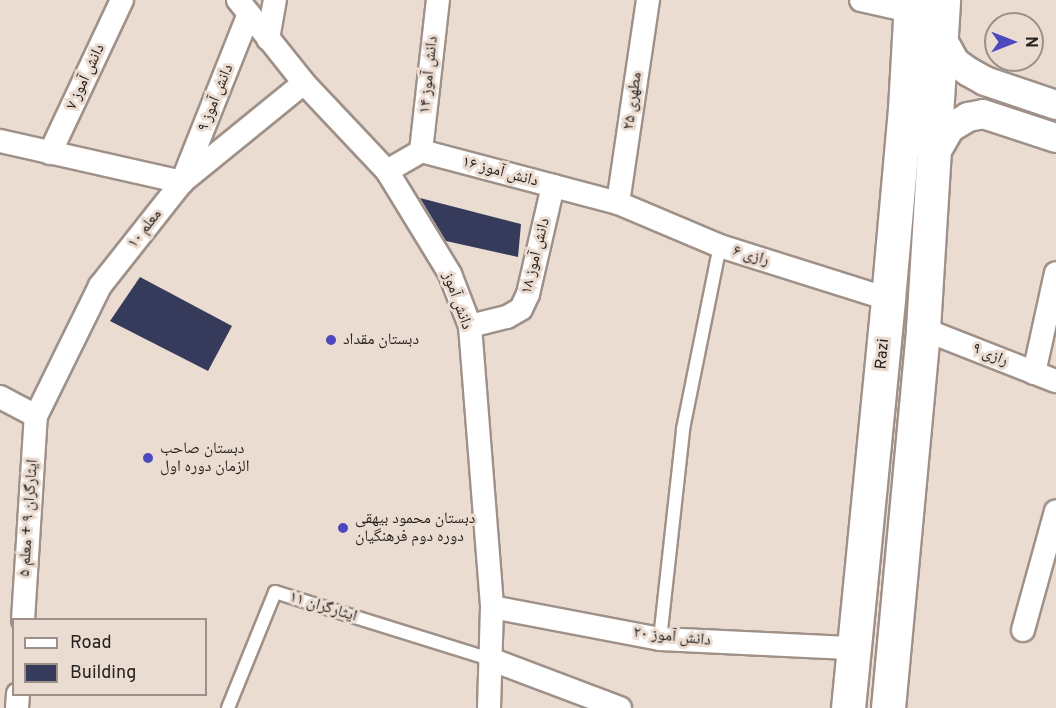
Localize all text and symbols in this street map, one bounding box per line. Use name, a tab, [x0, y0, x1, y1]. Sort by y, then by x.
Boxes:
north arrow	[984, 12, 1044, 72]
street label: دانش آموز ۱۴	[415, 35, 443, 115]
text: N	[1020, 36, 1040, 48]
street label: دانش آموز ۷	[62, 41, 110, 113]
street label: دانش آموز ۹	[194, 62, 238, 134]
street label: مطهری ۲۵	[619, 71, 647, 131]
street label: دانش آموز ۱۶	[460, 153, 540, 191]
street label: معلم ۱۰	[124, 206, 166, 252]
street label: دانش آموز ۱۸	[517, 216, 555, 296]
street label: رازی ۶	[731, 241, 771, 271]
street label: دانش آموز	[438, 270, 476, 332]
place label: دبستان مقداد	[343, 330, 419, 350]
marker: دبستان مقداد	[324, 333, 338, 347]
street label: Razi	[872, 338, 894, 370]
street label: رازی ۹	[969, 339, 1011, 371]
place label: دبستان صاحب الزمان دوره اول	[160, 439, 250, 477]
marker: دبستان صاحب الزمان دوره اول	[141, 451, 155, 465]
street label: ایثارگران ۹ + معلم ۵	[15, 459, 43, 577]
place label: دبستان محمود بیهقی دوره دوم فرهنگیان	[355, 509, 475, 547]
marker: دبستان محمود بیهقی دوره دوم فرهنگیان	[336, 521, 350, 535]
street label: ایثارگران ۱۱	[287, 588, 359, 626]
legend	[12, 618, 207, 696]
street label: دانش آموز ۲۰	[632, 623, 712, 651]
text: Road	[70, 632, 112, 655]
text: Building	[70, 662, 136, 685]

